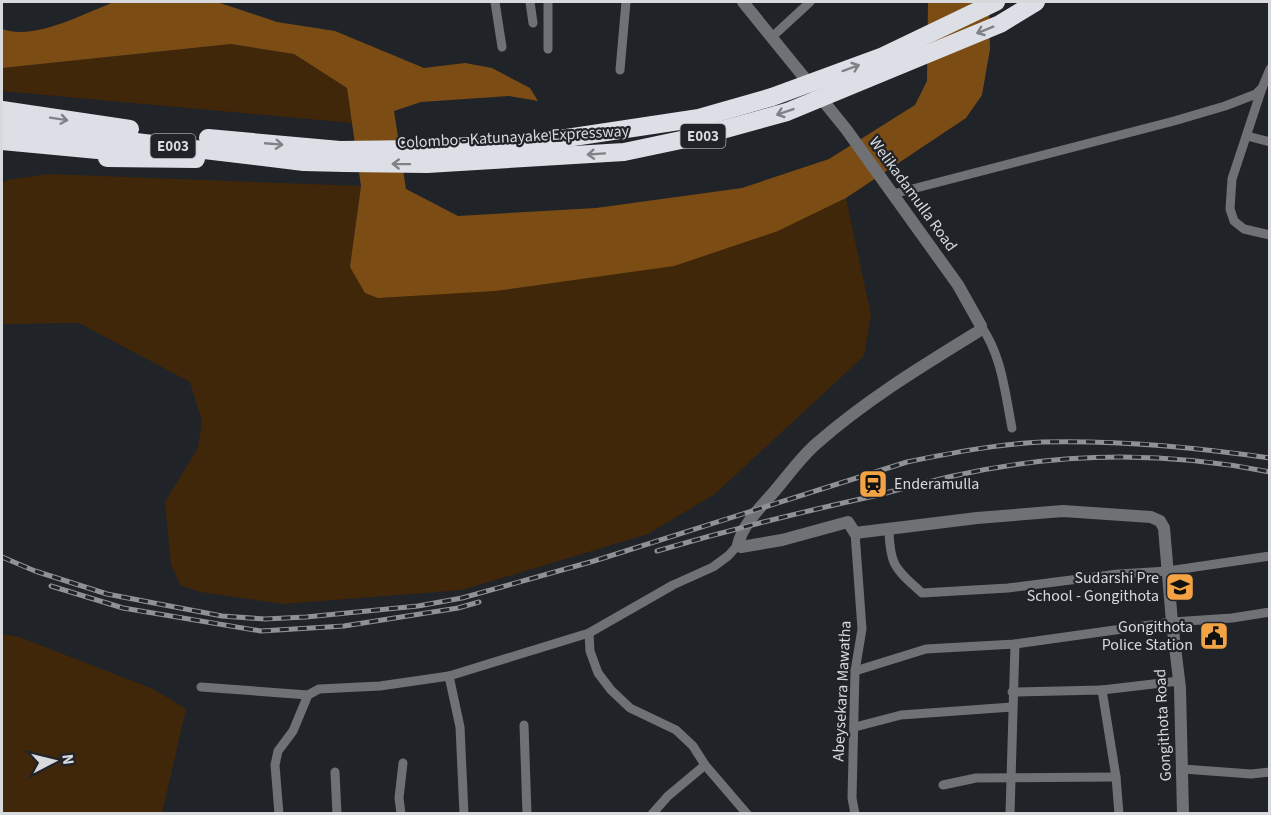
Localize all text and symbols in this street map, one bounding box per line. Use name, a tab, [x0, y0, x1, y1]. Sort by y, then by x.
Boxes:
one-way arrow	[977, 25, 995, 36]
one-way arrow	[841, 62, 860, 73]
one-way arrow	[776, 107, 795, 118]
one-way arrow	[49, 113, 69, 124]
street label: Colombo - Katunayake Expressway	[396, 120, 630, 154]
road number: E003	[680, 124, 726, 148]
street label: Welikadamulla Road	[864, 132, 962, 256]
road number: E003	[150, 134, 195, 158]
one-way arrow	[263, 139, 283, 150]
one-way arrow	[586, 149, 606, 160]
one-way arrow	[391, 158, 411, 170]
station icon: Enderamulla	[857, 468, 889, 500]
place label: Enderamulla	[894, 473, 979, 495]
place label: Sudarshi Pre School - Gongithota	[1027, 567, 1159, 607]
school or university icon: Sudarshi Pre School - Gongithota	[1164, 571, 1196, 603]
place label: Gongithota Police Station	[1102, 616, 1193, 656]
street label: Abeysekara Mawatha	[827, 620, 857, 762]
public building icon: Gongithota Police Station	[1198, 620, 1230, 652]
street label: Gongithota Road	[1149, 668, 1177, 782]
north arrow	[24, 731, 84, 791]
text: N	[56, 753, 79, 766]

